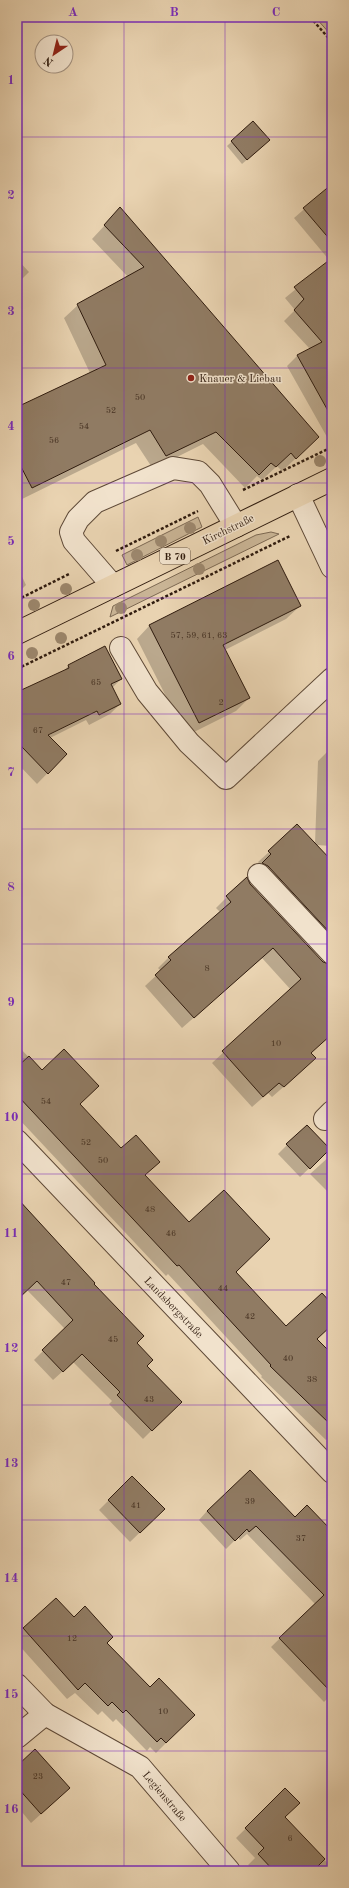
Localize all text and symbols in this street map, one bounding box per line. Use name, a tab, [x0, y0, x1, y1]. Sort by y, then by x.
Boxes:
text: A	[68, 6, 78, 19]
text: B	[169, 6, 179, 19]
text: C	[272, 6, 280, 19]
north arrow	[34, 34, 74, 74]
text: N	[42, 54, 56, 68]
text: 1	[7, 74, 15, 87]
text: 2	[7, 189, 15, 202]
text: 3	[7, 305, 15, 318]
marker: Knauer & Liebau	[186, 373, 196, 383]
place label: Knauer & Liebau	[199, 374, 281, 385]
house number: 50	[135, 393, 145, 402]
house number: 52	[106, 406, 116, 415]
text: 4	[7, 420, 15, 433]
house number: 54	[79, 422, 89, 431]
house number: 56	[49, 436, 59, 445]
street label: Kirchstraße	[201, 513, 256, 548]
text: 5	[7, 535, 15, 548]
road number: B 70	[160, 548, 190, 564]
house number: 57, 59, 61, 63	[171, 631, 227, 640]
text: 6	[7, 650, 15, 663]
house number: 65	[91, 678, 101, 687]
house number: 2	[218, 698, 224, 707]
house number: 67	[33, 726, 43, 735]
text: 7	[7, 766, 15, 779]
text: 8	[7, 881, 15, 894]
house number: 8	[204, 964, 210, 973]
text: 9	[7, 996, 15, 1009]
house number: 10	[271, 1039, 281, 1048]
house number: 54	[41, 1097, 51, 1106]
text: 10	[3, 1111, 19, 1124]
house number: 52	[81, 1138, 91, 1147]
house number: 50	[98, 1156, 108, 1165]
house number: 48	[145, 1205, 155, 1214]
text: 11	[3, 1227, 19, 1240]
house number: 46	[166, 1229, 176, 1238]
street label: Landsbergstraße	[141, 1276, 205, 1341]
house number: 47	[61, 1278, 71, 1287]
house number: 44	[218, 1284, 228, 1293]
house number: 42	[245, 1312, 255, 1321]
house number: 45	[108, 1335, 118, 1344]
text: 12	[3, 1342, 19, 1355]
house number: 40	[283, 1354, 293, 1363]
house number: 38	[307, 1375, 317, 1384]
house number: 43	[144, 1395, 154, 1404]
text: 13	[3, 1457, 19, 1470]
house number: 39	[245, 1497, 255, 1506]
house number: 41	[131, 1501, 141, 1510]
house number: 37	[296, 1534, 306, 1543]
text: 14	[3, 1572, 19, 1585]
house number: 12	[67, 1634, 77, 1643]
text: 15	[3, 1688, 19, 1701]
house number: 10	[158, 1707, 168, 1716]
street label: Legienstraße	[140, 1770, 188, 1824]
house number: 23	[33, 1772, 43, 1781]
text: 16	[3, 1803, 19, 1816]
house number: 6	[287, 1834, 293, 1843]

